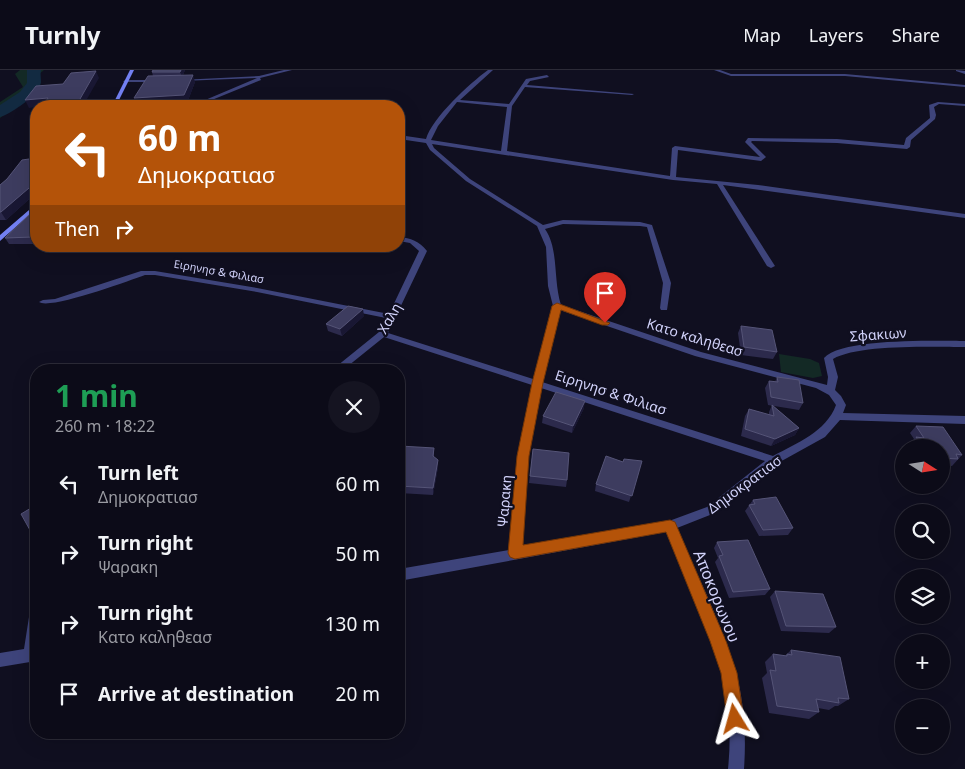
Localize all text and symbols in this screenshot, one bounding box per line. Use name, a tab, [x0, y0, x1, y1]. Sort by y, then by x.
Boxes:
text: Turnly	[25, 18, 100, 51]
text: Map	[743, 23, 781, 47]
text: Layers	[809, 23, 864, 47]
text: Share	[892, 23, 940, 47]
text: 60 m	[138, 114, 221, 161]
icon: left	[55, 120, 120, 185]
text: Δημοκρατιασ	[138, 159, 275, 189]
icon: right	[110, 215, 138, 243]
text: Then	[55, 216, 100, 242]
street label: Ειρηνησ & Φιλιασ	[173, 256, 266, 286]
pin	[584, 272, 626, 323]
icon: arrive	[591, 279, 619, 307]
street label: Χαλη	[373, 299, 405, 337]
street label: Κατο καληθεασ	[645, 313, 746, 361]
street label: Σφακιων	[849, 323, 907, 345]
street label: Ειρηνησ & Φιλιασ	[553, 365, 670, 419]
text: 1 min	[55, 375, 138, 416]
button: close	[328, 381, 380, 433]
text: 260 m · 18:22	[55, 415, 155, 437]
north arrow	[895, 439, 950, 494]
map controls	[895, 439, 950, 754]
street label: Δημοκρατιασ	[703, 450, 785, 517]
text: Turn left	[98, 460, 179, 486]
icon: left	[55, 470, 83, 498]
text: 60 m	[336, 471, 380, 497]
street label: Ψαρακη	[492, 474, 516, 528]
text: Δημοκρατιασ	[98, 486, 198, 508]
button: search	[895, 504, 950, 559]
text: Turn right	[98, 530, 193, 556]
icon: right	[55, 540, 83, 568]
text: 50 m	[336, 541, 380, 567]
street label: Αποκορωνου	[688, 547, 746, 645]
text: Ψαρακη	[98, 556, 158, 578]
button: layers	[895, 569, 950, 624]
text: Turn right	[98, 600, 193, 626]
icon: right	[55, 610, 83, 638]
text: 130 m	[325, 611, 380, 637]
text: Κατο καληθεασ	[98, 626, 212, 648]
button: +	[895, 634, 950, 689]
icon: arrive	[55, 680, 83, 708]
text: Arrive at destination	[98, 681, 294, 707]
text: 20 m	[336, 681, 380, 707]
position arrow	[708, 692, 760, 744]
button: −	[895, 699, 950, 754]

